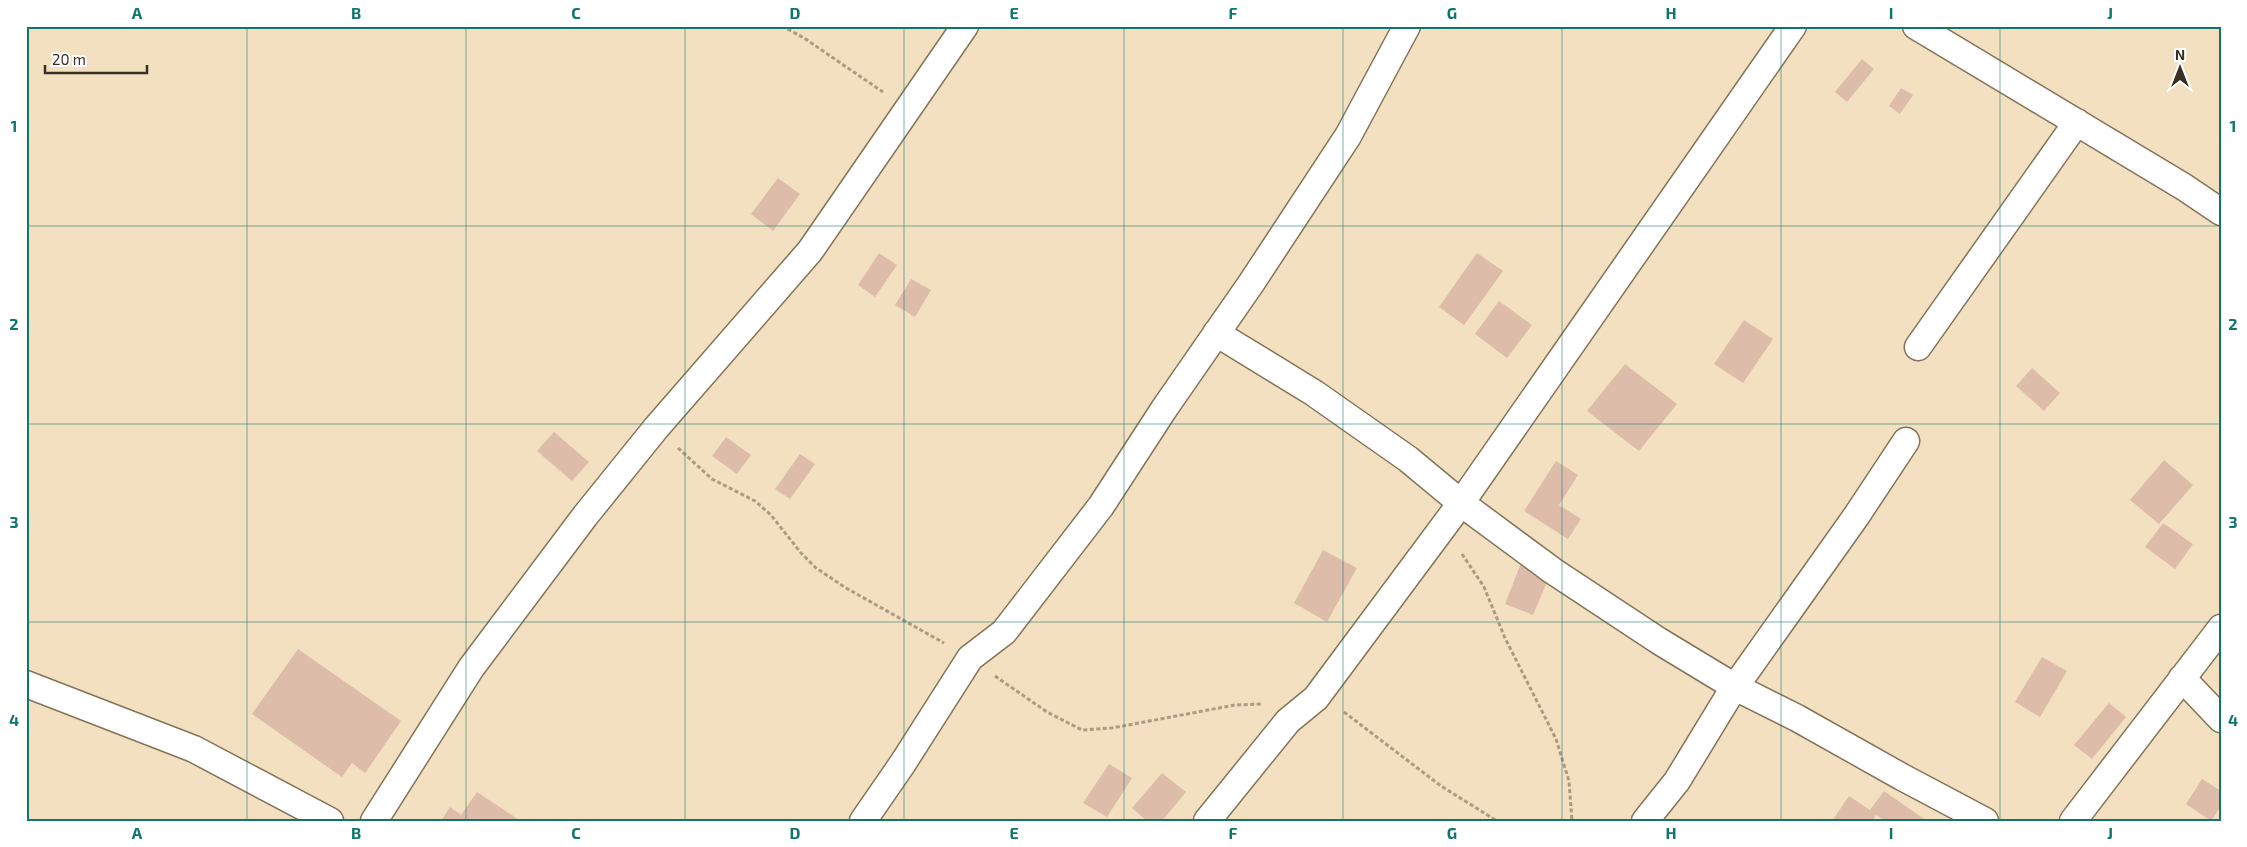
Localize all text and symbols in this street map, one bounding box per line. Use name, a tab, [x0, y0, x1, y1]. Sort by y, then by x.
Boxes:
text: A	[132, 3, 143, 22]
text: B	[351, 3, 361, 22]
text: C	[571, 3, 581, 22]
text: D	[790, 3, 801, 22]
text: E	[1009, 3, 1019, 22]
text: F	[1229, 3, 1238, 22]
text: G	[1447, 3, 1457, 22]
text: H	[1665, 3, 1677, 22]
text: I	[1889, 3, 1893, 22]
text: J	[2107, 3, 2113, 22]
scale bar	[45, 42, 148, 74]
north arrow	[2154, 42, 2204, 92]
text: N	[2175, 46, 2185, 63]
text: 20 m	[52, 50, 86, 68]
text: 1	[11, 116, 17, 135]
text: 1	[2230, 116, 2236, 135]
text: 2	[9, 314, 19, 333]
text: 2	[2228, 314, 2238, 333]
text: 3	[9, 512, 19, 531]
text: 3	[2228, 512, 2238, 531]
text: 4	[9, 710, 19, 729]
text: 4	[2228, 710, 2238, 729]
text: A	[132, 823, 143, 842]
text: B	[351, 823, 361, 842]
text: C	[571, 823, 581, 842]
text: D	[790, 823, 801, 842]
text: E	[1009, 823, 1019, 842]
text: F	[1229, 823, 1238, 842]
text: G	[1447, 823, 1457, 842]
text: H	[1665, 823, 1677, 842]
text: I	[1889, 823, 1893, 842]
text: J	[2107, 823, 2113, 842]

